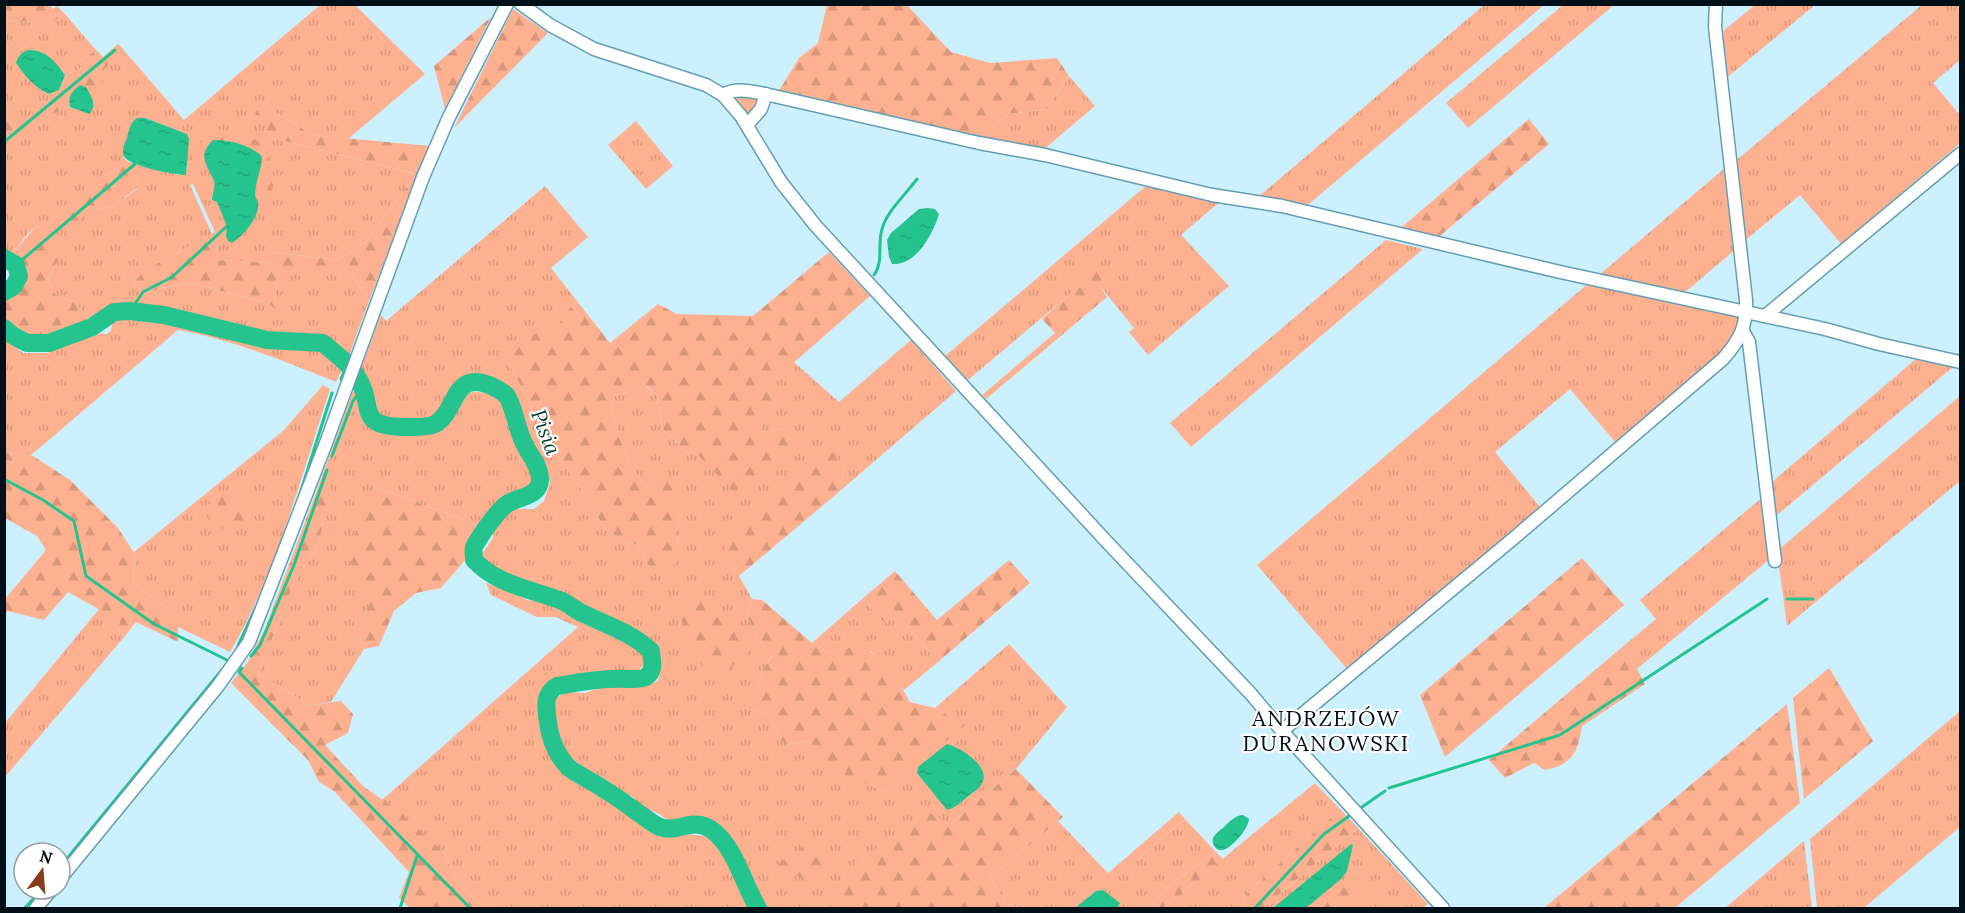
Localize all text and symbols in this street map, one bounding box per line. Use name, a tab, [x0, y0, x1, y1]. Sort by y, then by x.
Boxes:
water label: Pisia	[525, 405, 567, 459]
district label: ANDRZEJÓW DURANOWSKI	[1242, 704, 1410, 757]
north arrow	[12, 841, 72, 901]
text: N	[37, 845, 55, 868]

